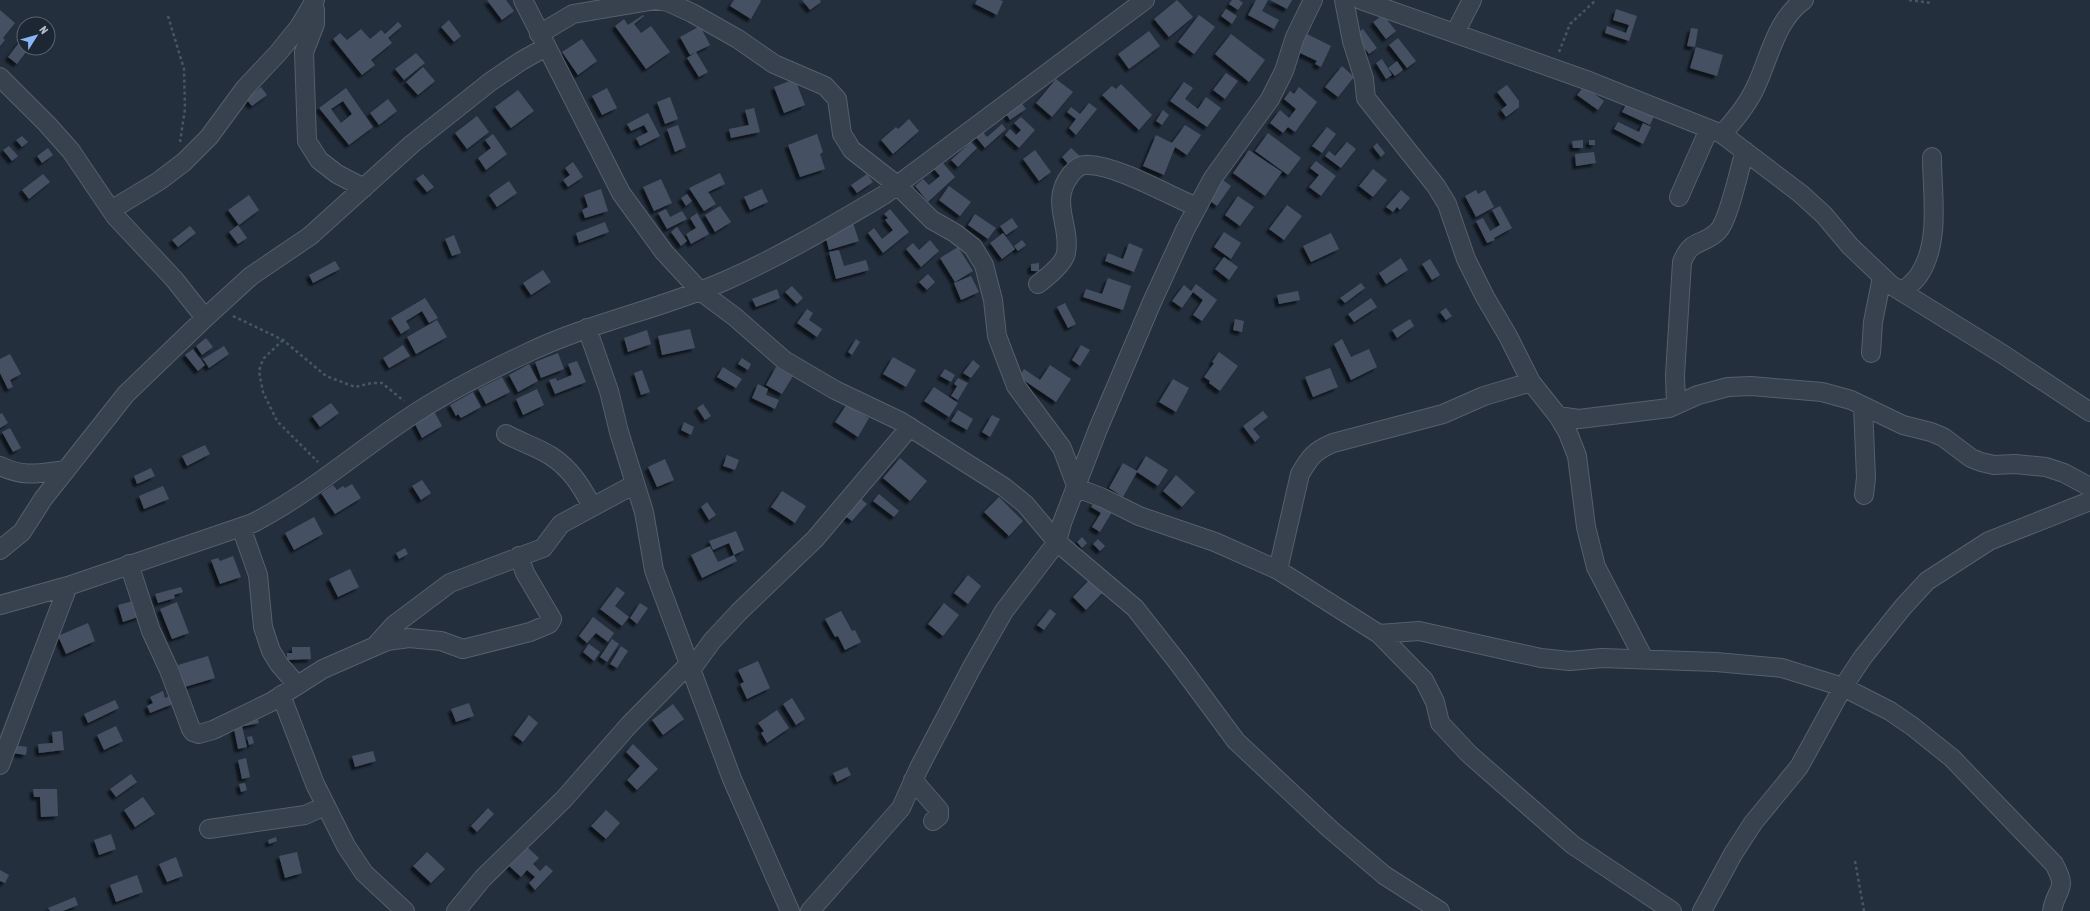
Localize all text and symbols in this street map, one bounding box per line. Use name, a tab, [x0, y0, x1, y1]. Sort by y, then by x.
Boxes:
north arrow	[16, 16, 56, 56]
text: N	[37, 24, 51, 36]

